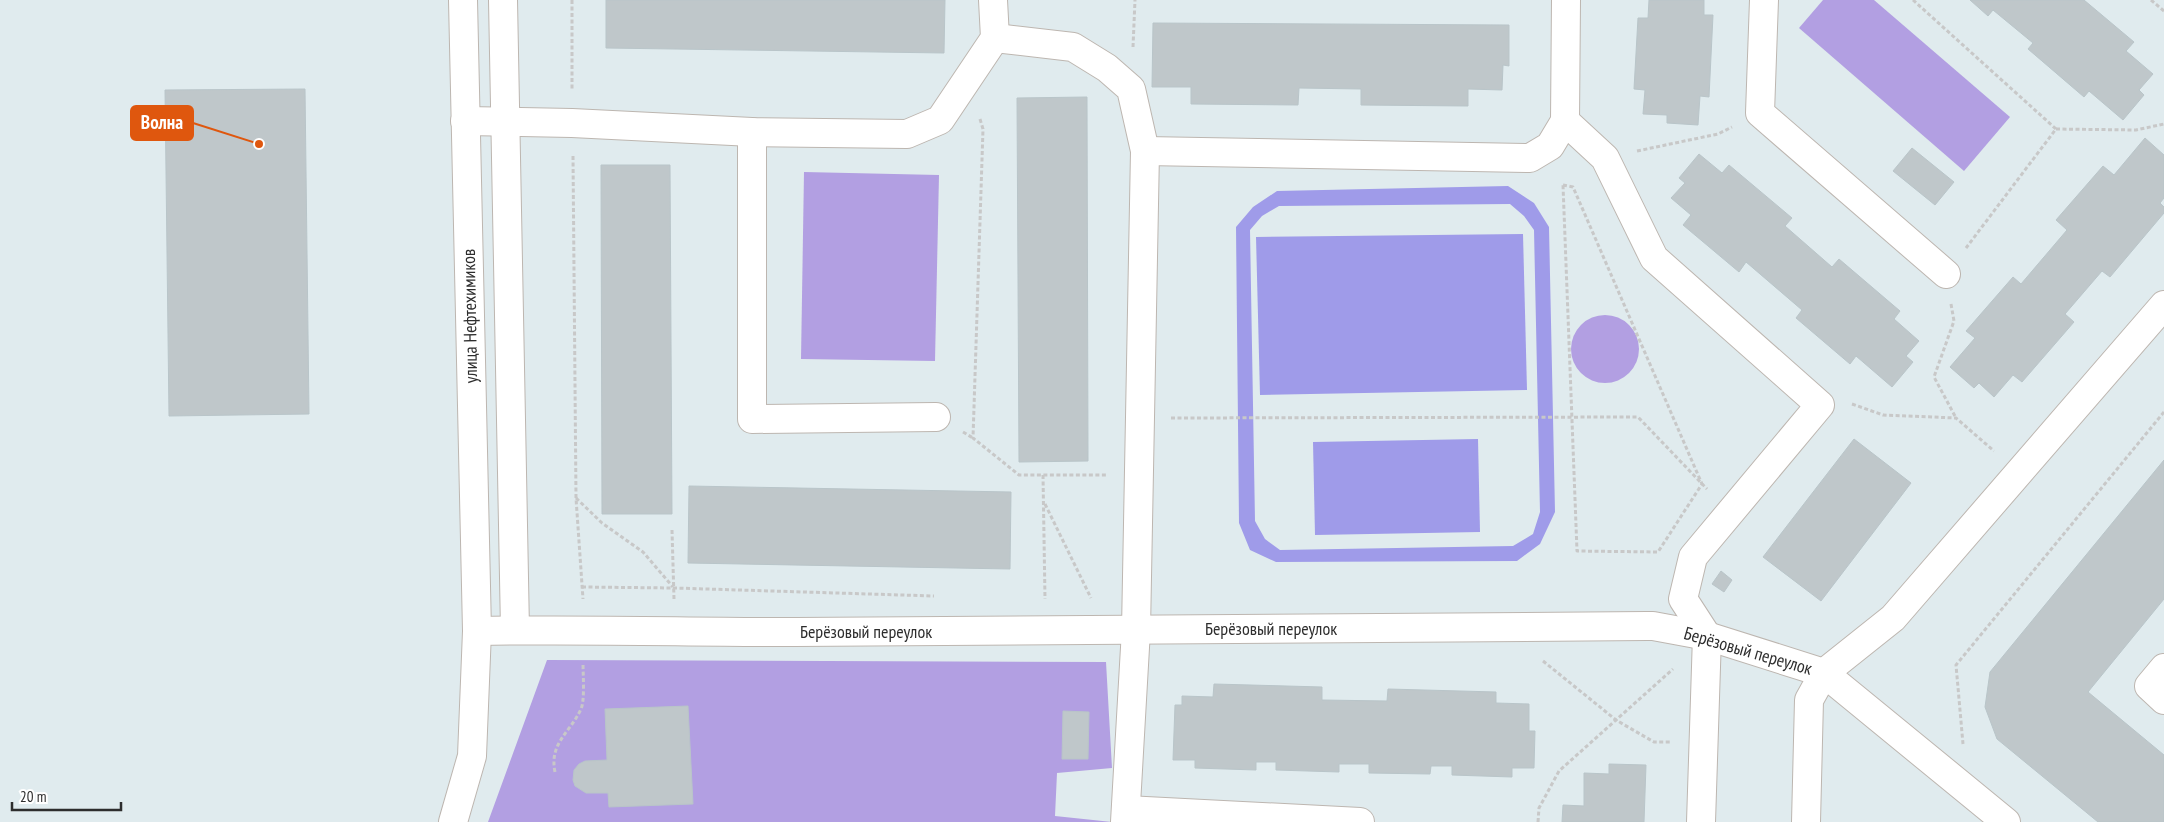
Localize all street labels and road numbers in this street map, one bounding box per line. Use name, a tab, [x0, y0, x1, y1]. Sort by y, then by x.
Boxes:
street label: улица Нефтехимиков	[457, 249, 482, 383]
street label: Берёзовый переулок	[1205, 617, 1337, 640]
street label: Берёзовый переулок	[800, 620, 932, 643]
street label: Берёзовый переулок	[1681, 621, 1815, 680]

